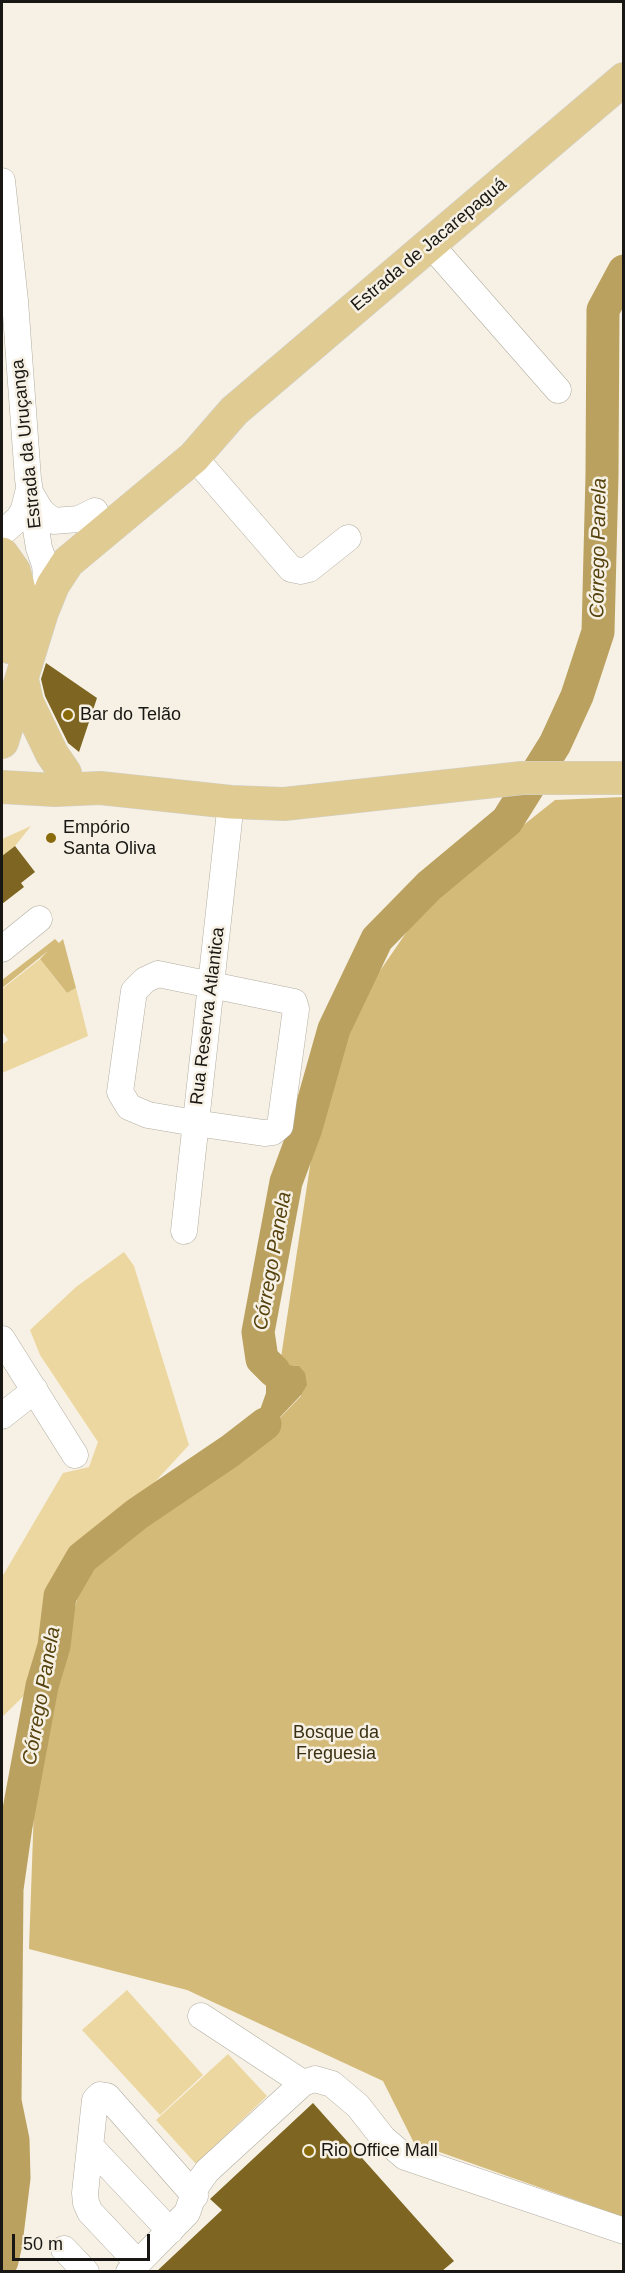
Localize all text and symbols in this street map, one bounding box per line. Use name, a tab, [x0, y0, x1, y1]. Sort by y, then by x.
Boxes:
street label: Estrada de Jacarepaguá	[347, 174, 511, 316]
street label: Estrada da Uruçanga	[7, 358, 47, 530]
water label: Córrego Panela	[586, 478, 612, 618]
place label: Bar do Telão	[80, 704, 181, 726]
marker: Bar do Telão	[61, 708, 75, 722]
place label: Empório Santa Oliva	[63, 817, 156, 860]
marker: Empório Santa Oliva	[44, 831, 58, 845]
street label: Rua Reserva Atlantica	[186, 926, 230, 1106]
water label: Córrego Panela	[249, 1190, 297, 1332]
water label: Córrego Panela	[18, 1625, 66, 1767]
park label: Bosque da Freguesia	[293, 1722, 379, 1764]
place label: Rio Office Mall	[321, 2140, 438, 2162]
marker: Rio Office Mall	[302, 2144, 316, 2158]
scale bar	[15, 2222, 153, 2260]
text: 50 m	[23, 2234, 63, 2254]

